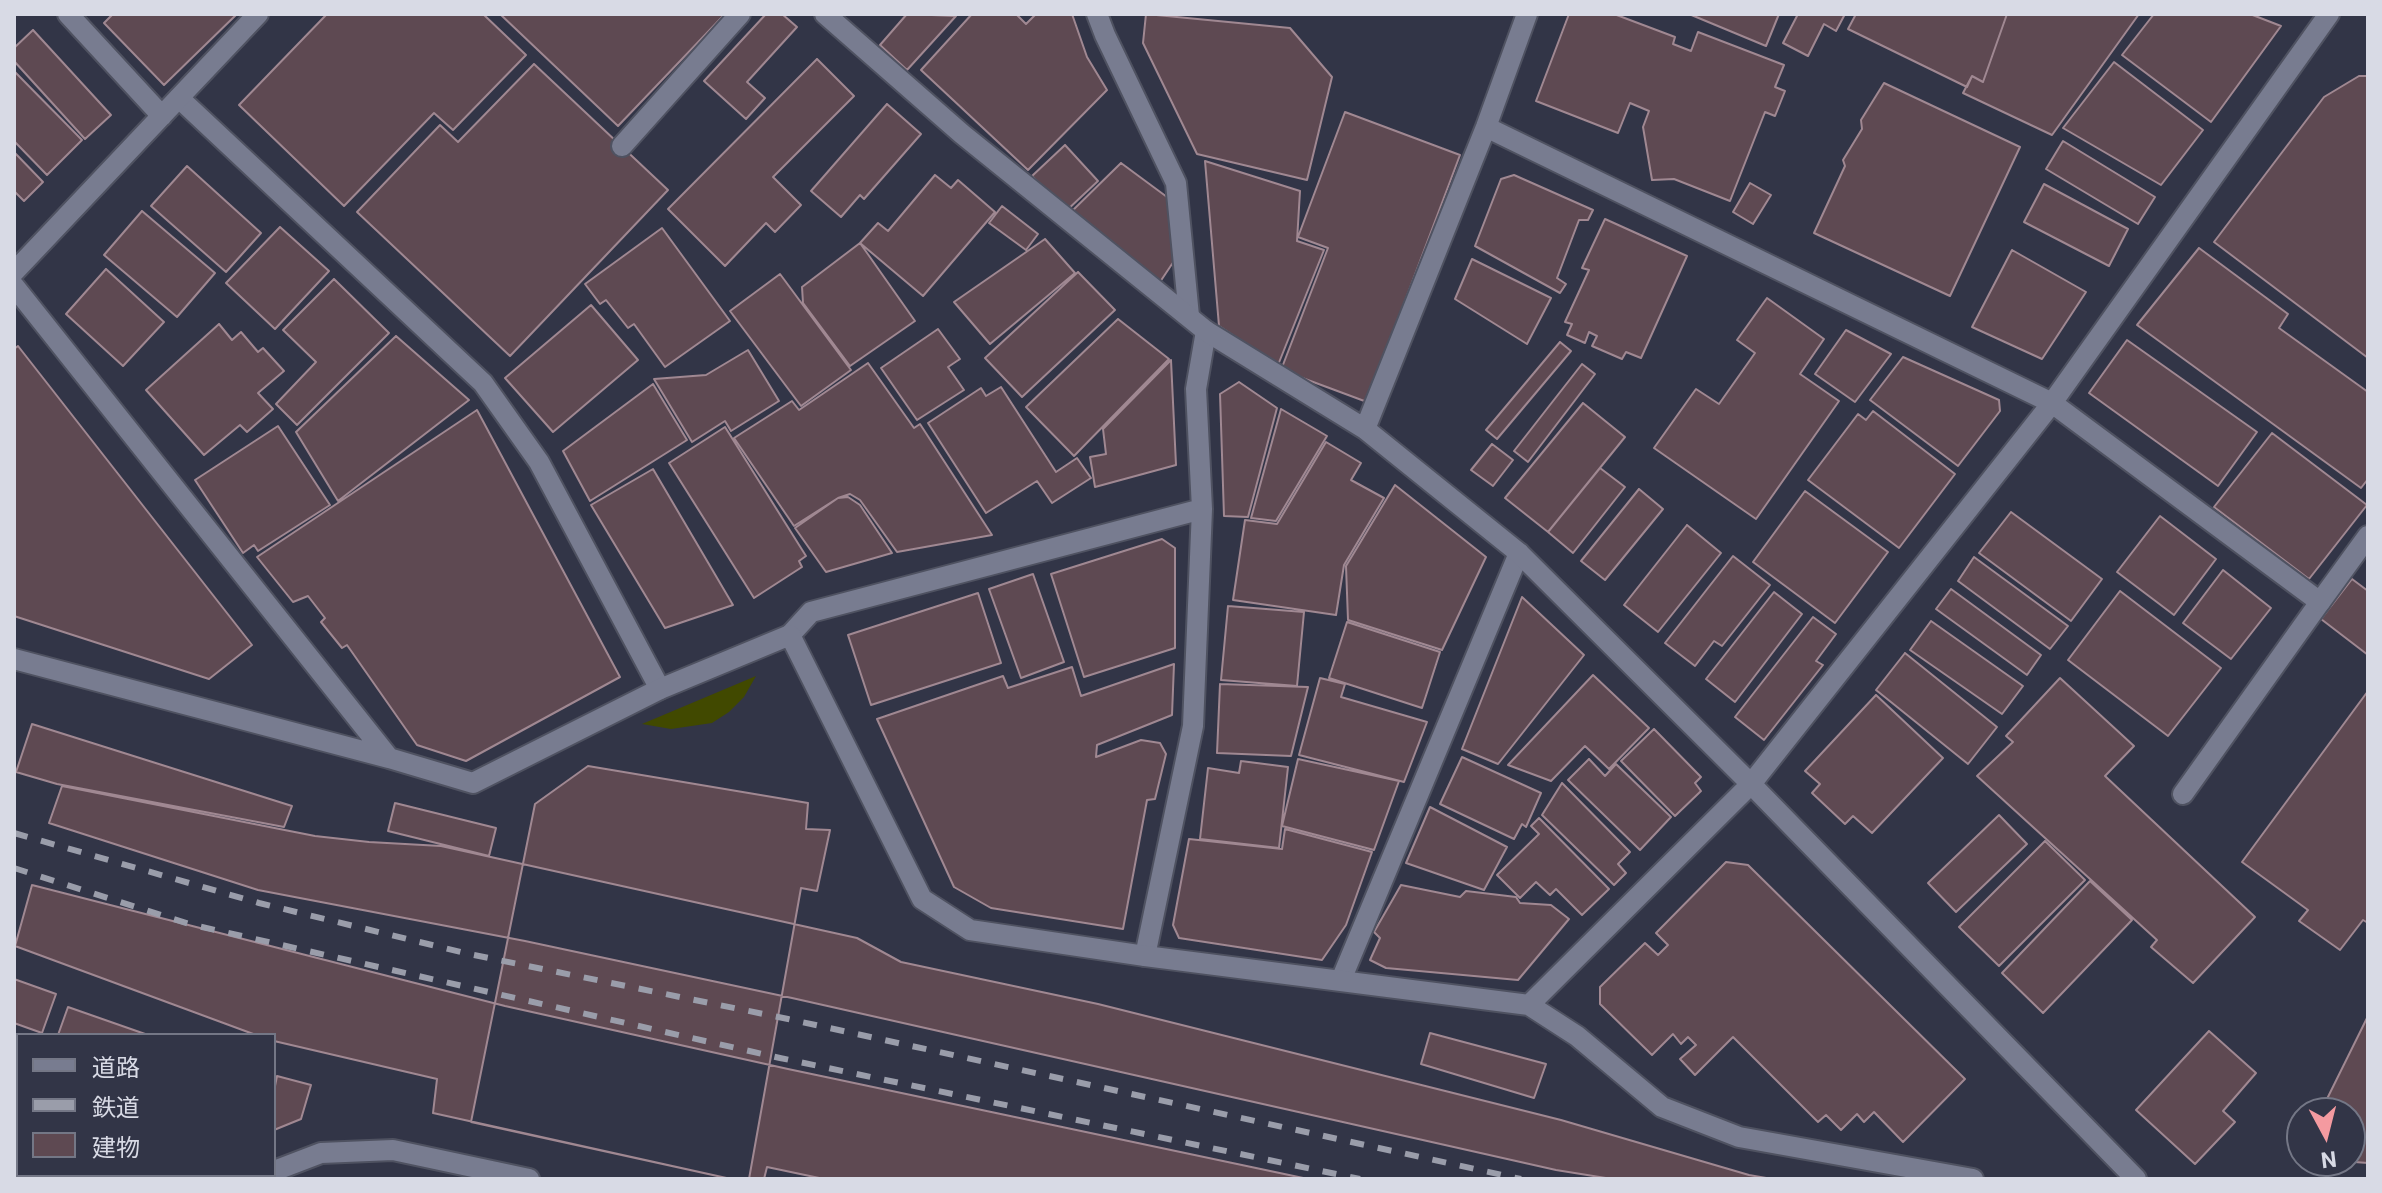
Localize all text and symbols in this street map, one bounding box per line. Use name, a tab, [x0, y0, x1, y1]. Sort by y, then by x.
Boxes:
legend	[16, 1033, 276, 1177]
text: 道路	[92, 1054, 140, 1082]
text: 鉄道	[92, 1094, 140, 1122]
north arrow	[2286, 1097, 2366, 1177]
text: 建物	[92, 1134, 140, 1162]
text: N	[2320, 1146, 2338, 1173]

